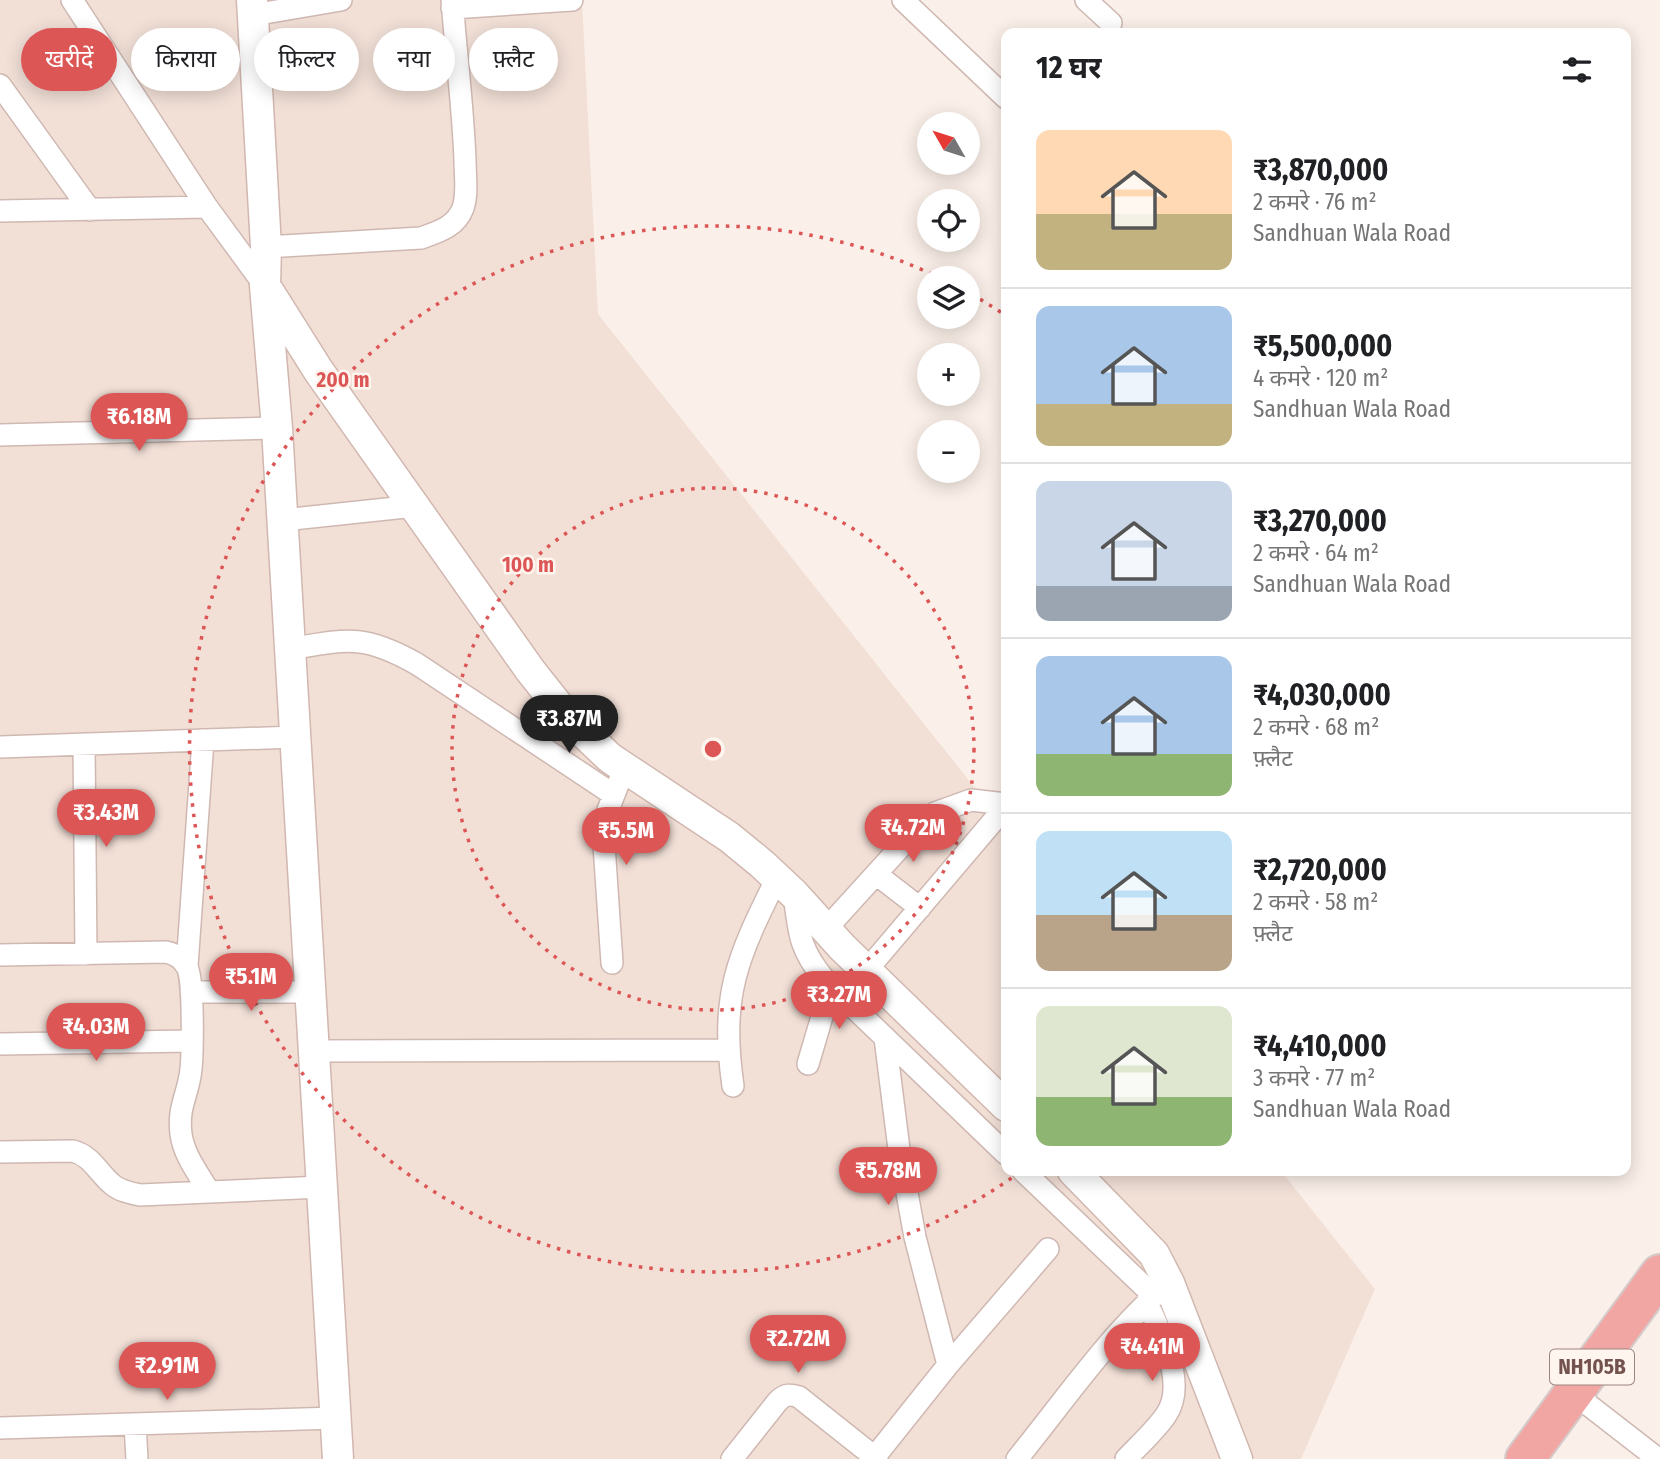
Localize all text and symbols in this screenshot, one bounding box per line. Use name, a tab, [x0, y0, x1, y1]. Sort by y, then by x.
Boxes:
chip: खरीदें	[21, 28, 117, 91]
chip: किराया	[131, 28, 240, 91]
chip: फ़िल्टर	[254, 28, 359, 91]
chip: नया	[373, 28, 455, 91]
chip: फ़्लैट	[469, 28, 558, 91]
text: 12 घर	[1036, 50, 1102, 86]
icon: filters	[1558, 51, 1596, 89]
north arrow	[917, 112, 980, 175]
map controls	[917, 112, 980, 483]
text: ₹3,870,000	[1253, 152, 1388, 188]
icon: home	[1092, 158, 1176, 242]
text: 2 कमरे · 76 m²	[1253, 188, 1377, 216]
button: locate	[917, 189, 980, 252]
text: Sandhuan Wala Road	[1253, 219, 1451, 247]
button: layers	[917, 266, 980, 329]
text: ₹5,500,000	[1253, 328, 1392, 364]
icon: home	[1092, 334, 1176, 418]
button: +	[917, 343, 980, 406]
text: 4 कमरे · 120 m²	[1253, 364, 1388, 392]
text: 200 m	[315, 367, 370, 393]
pin: ₹6.18M	[82, 393, 196, 453]
text: Sandhuan Wala Road	[1253, 395, 1451, 423]
text: ₹6.18M	[107, 402, 171, 430]
button: −	[917, 420, 980, 483]
text: ₹3,270,000	[1253, 503, 1387, 539]
icon: home	[1092, 509, 1176, 593]
text: 2 कमरे · 64 m²	[1253, 539, 1379, 567]
text: 100 m	[502, 552, 554, 578]
text: Sandhuan Wala Road	[1253, 570, 1451, 598]
text: ₹4,030,000	[1253, 677, 1391, 713]
icon: home	[1092, 684, 1176, 768]
pin: ₹3.87M	[512, 696, 626, 755]
text: ₹3.87M	[536, 704, 602, 732]
text: 2 कमरे · 68 m²	[1253, 713, 1379, 741]
centre of rings	[701, 737, 725, 761]
text: फ़्लैट	[1253, 744, 1293, 772]
pin: ₹3.43M	[49, 790, 163, 849]
text: ₹3.43M	[73, 798, 139, 826]
pin: ₹4.72M	[856, 804, 970, 864]
pin: ₹5.5M	[577, 808, 675, 867]
text: ₹4.72M	[881, 813, 945, 841]
text: ₹5.5M	[598, 816, 654, 844]
text: ₹2,720,000	[1253, 852, 1387, 888]
icon: home	[1092, 859, 1176, 943]
text: 2 कमरे · 58 m²	[1253, 888, 1378, 916]
text: फ़्लैट	[1253, 919, 1293, 947]
pin: ₹5.1M	[202, 954, 300, 1013]
text: ₹5.1M	[225, 962, 277, 990]
pin: ₹3.27M	[782, 972, 896, 1031]
text: ₹3.27M	[807, 980, 871, 1008]
pin: ₹4.03M	[39, 1004, 153, 1063]
text: ₹4.03M	[62, 1012, 130, 1040]
text: ₹4,410,000	[1253, 1028, 1387, 1064]
icon: home	[1092, 1034, 1176, 1118]
text: 3 कमरे · 77 m²	[1253, 1064, 1375, 1092]
text: Sandhuan Wala Road	[1253, 1095, 1451, 1123]
pin: ₹5.78M	[831, 1148, 945, 1207]
text: ₹5.78M	[855, 1156, 921, 1184]
pin: ₹2.72M	[741, 1316, 855, 1375]
text: ₹2.72M	[766, 1324, 830, 1352]
pin: ₹4.41M	[1095, 1324, 1209, 1383]
text: ₹4.41M	[1120, 1332, 1184, 1360]
pin: ₹2.91M	[110, 1342, 224, 1402]
road number: NH105B	[1550, 1350, 1634, 1384]
text: ₹2.91M	[135, 1351, 199, 1379]

